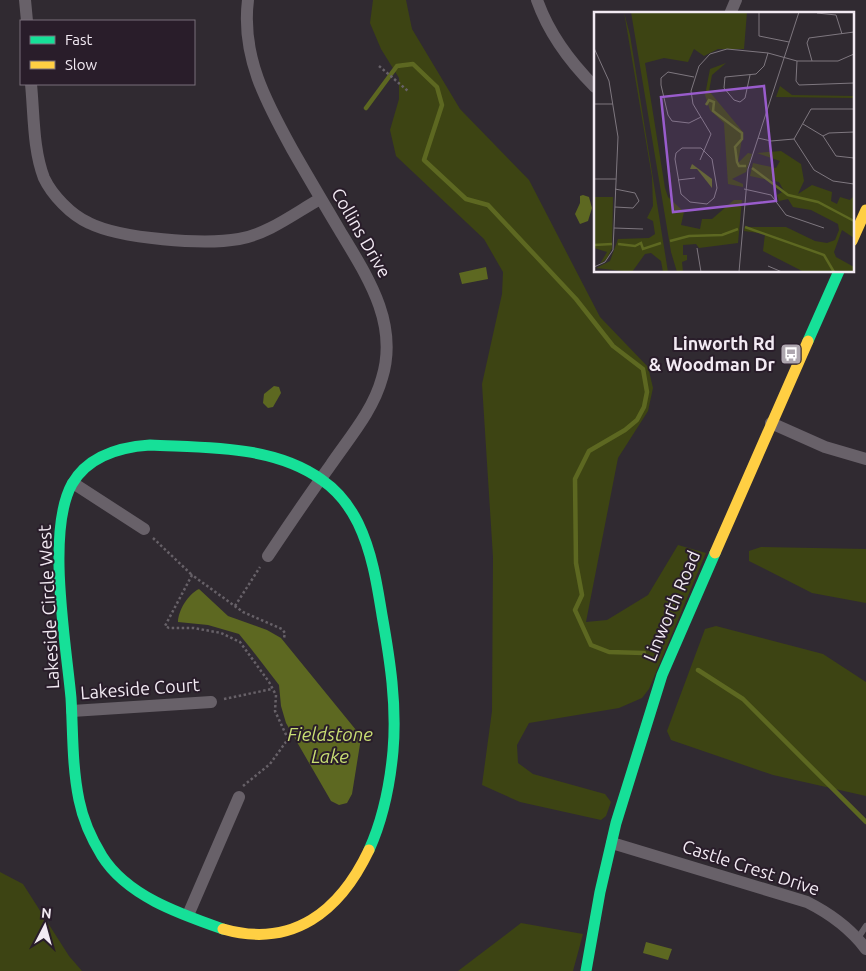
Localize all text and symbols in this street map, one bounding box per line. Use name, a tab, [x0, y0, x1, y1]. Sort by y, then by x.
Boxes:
inset map	[594, 12, 854, 272]
legend	[20, 20, 195, 85]
text: Fast	[65, 31, 93, 48]
text: Slow	[65, 56, 98, 73]
street label: Collins Drive	[328, 184, 396, 281]
place label: Linworth Rd & Woodman Dr	[649, 333, 776, 374]
bus stop icon: Linworth Rd & Woodman Dr	[779, 342, 803, 366]
street label: Lakeside Circle West	[34, 524, 62, 690]
street label: Linworth Road	[639, 547, 703, 664]
street label: Lakeside Court	[80, 674, 200, 702]
water label: Fieldstone Lake	[287, 723, 373, 767]
street label: Castle Crest Drive	[680, 835, 823, 899]
north arrow	[20, 901, 70, 951]
text: N	[40, 905, 52, 922]

